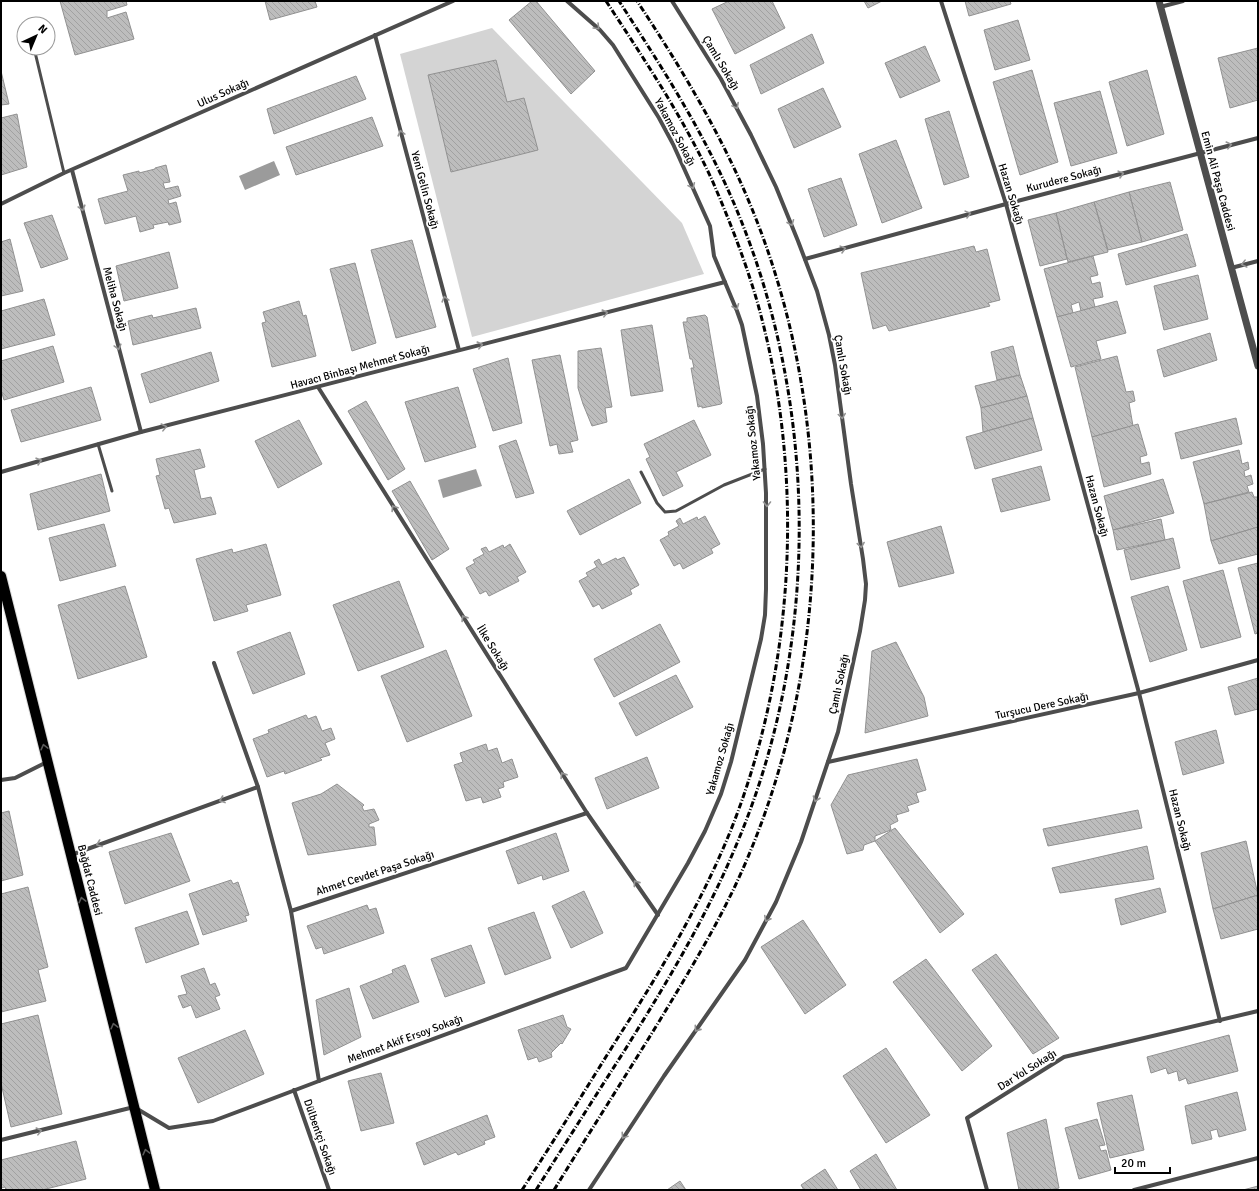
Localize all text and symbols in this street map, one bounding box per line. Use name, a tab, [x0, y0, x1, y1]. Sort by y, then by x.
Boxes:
north arrow	[16, 16, 56, 56]
text: N	[35, 22, 50, 37]
one-way arrow	[592, 22, 600, 30]
street label: Çamlı Sokağı	[700, 33, 742, 93]
street label: Ulus Sokağı	[195, 76, 251, 110]
street label: Yakamoz Sokağı	[652, 96, 698, 168]
one-way arrow	[731, 102, 739, 109]
one-way arrow	[397, 130, 405, 136]
street label: Emin Ali Paşa Caddesi	[1198, 130, 1238, 232]
one-way arrow	[1226, 142, 1232, 150]
street label: Yeni Gelin Sokağı	[408, 149, 442, 231]
street label: Hazan Sokağı	[995, 162, 1027, 226]
street label: Kurudere Sokağı	[1025, 163, 1103, 195]
one-way arrow	[1118, 170, 1124, 178]
one-way arrow	[687, 181, 695, 189]
one-way arrow	[77, 204, 86, 211]
one-way arrow	[965, 211, 971, 219]
one-way arrow	[786, 219, 794, 227]
one-way arrow	[839, 245, 846, 254]
one-way arrow	[1241, 260, 1247, 268]
street label: Meliha Sokağı	[100, 265, 130, 333]
one-way arrow	[441, 296, 450, 303]
one-way arrow	[731, 303, 739, 310]
one-way arrow	[602, 309, 609, 317]
street label: Çamlı Sokağı	[831, 334, 855, 396]
one-way arrow	[476, 341, 483, 350]
street label: Havacı Binbaşı Mehmet Sokağı	[289, 342, 431, 392]
one-way arrow	[114, 344, 122, 350]
street label: Yakamoz Sokağı	[743, 405, 763, 481]
one-way arrow	[837, 413, 846, 419]
one-way arrow	[161, 423, 167, 431]
one-way arrow	[35, 457, 42, 466]
street label: Hazan Sokağı	[1082, 474, 1112, 538]
one-way arrow	[763, 501, 771, 507]
one-way arrow	[392, 505, 399, 512]
one-way arrow	[856, 541, 865, 548]
one-way arrow	[461, 615, 468, 622]
street label: İlke Sokağı	[474, 622, 513, 673]
street label: Çamlı Sokağı	[826, 653, 852, 715]
street label: Turşucu Dere Sokağı	[994, 690, 1090, 722]
street label: Yakamoz Sokağı	[703, 721, 737, 797]
one-way arrow	[40, 744, 48, 750]
one-way arrow	[560, 772, 568, 779]
street label: Hazan Sokağı	[1166, 788, 1194, 852]
one-way arrow	[218, 795, 225, 804]
one-way arrow	[812, 795, 820, 802]
one-way arrow	[96, 839, 103, 848]
street label: Bağdat Caddesi	[75, 843, 105, 917]
street label: Ahmet Cevdet Paşa Sokağı	[314, 848, 436, 898]
one-way arrow	[634, 880, 641, 887]
one-way arrow	[78, 897, 87, 904]
one-way arrow	[764, 915, 772, 923]
street label: Mehmet Akif Ersoy Sokağı	[345, 1012, 465, 1066]
one-way arrow	[110, 1023, 119, 1030]
one-way arrow	[695, 1024, 702, 1031]
street label: Dar Yol Sokağı	[995, 1047, 1059, 1093]
street label: Dülbentçi Sokağı	[301, 1097, 339, 1177]
one-way arrow	[36, 1127, 42, 1135]
one-way arrow	[621, 1132, 629, 1139]
one-way arrow	[142, 1149, 150, 1155]
scale bar	[1115, 1149, 1170, 1175]
text: 20 m	[1121, 1156, 1146, 1171]

